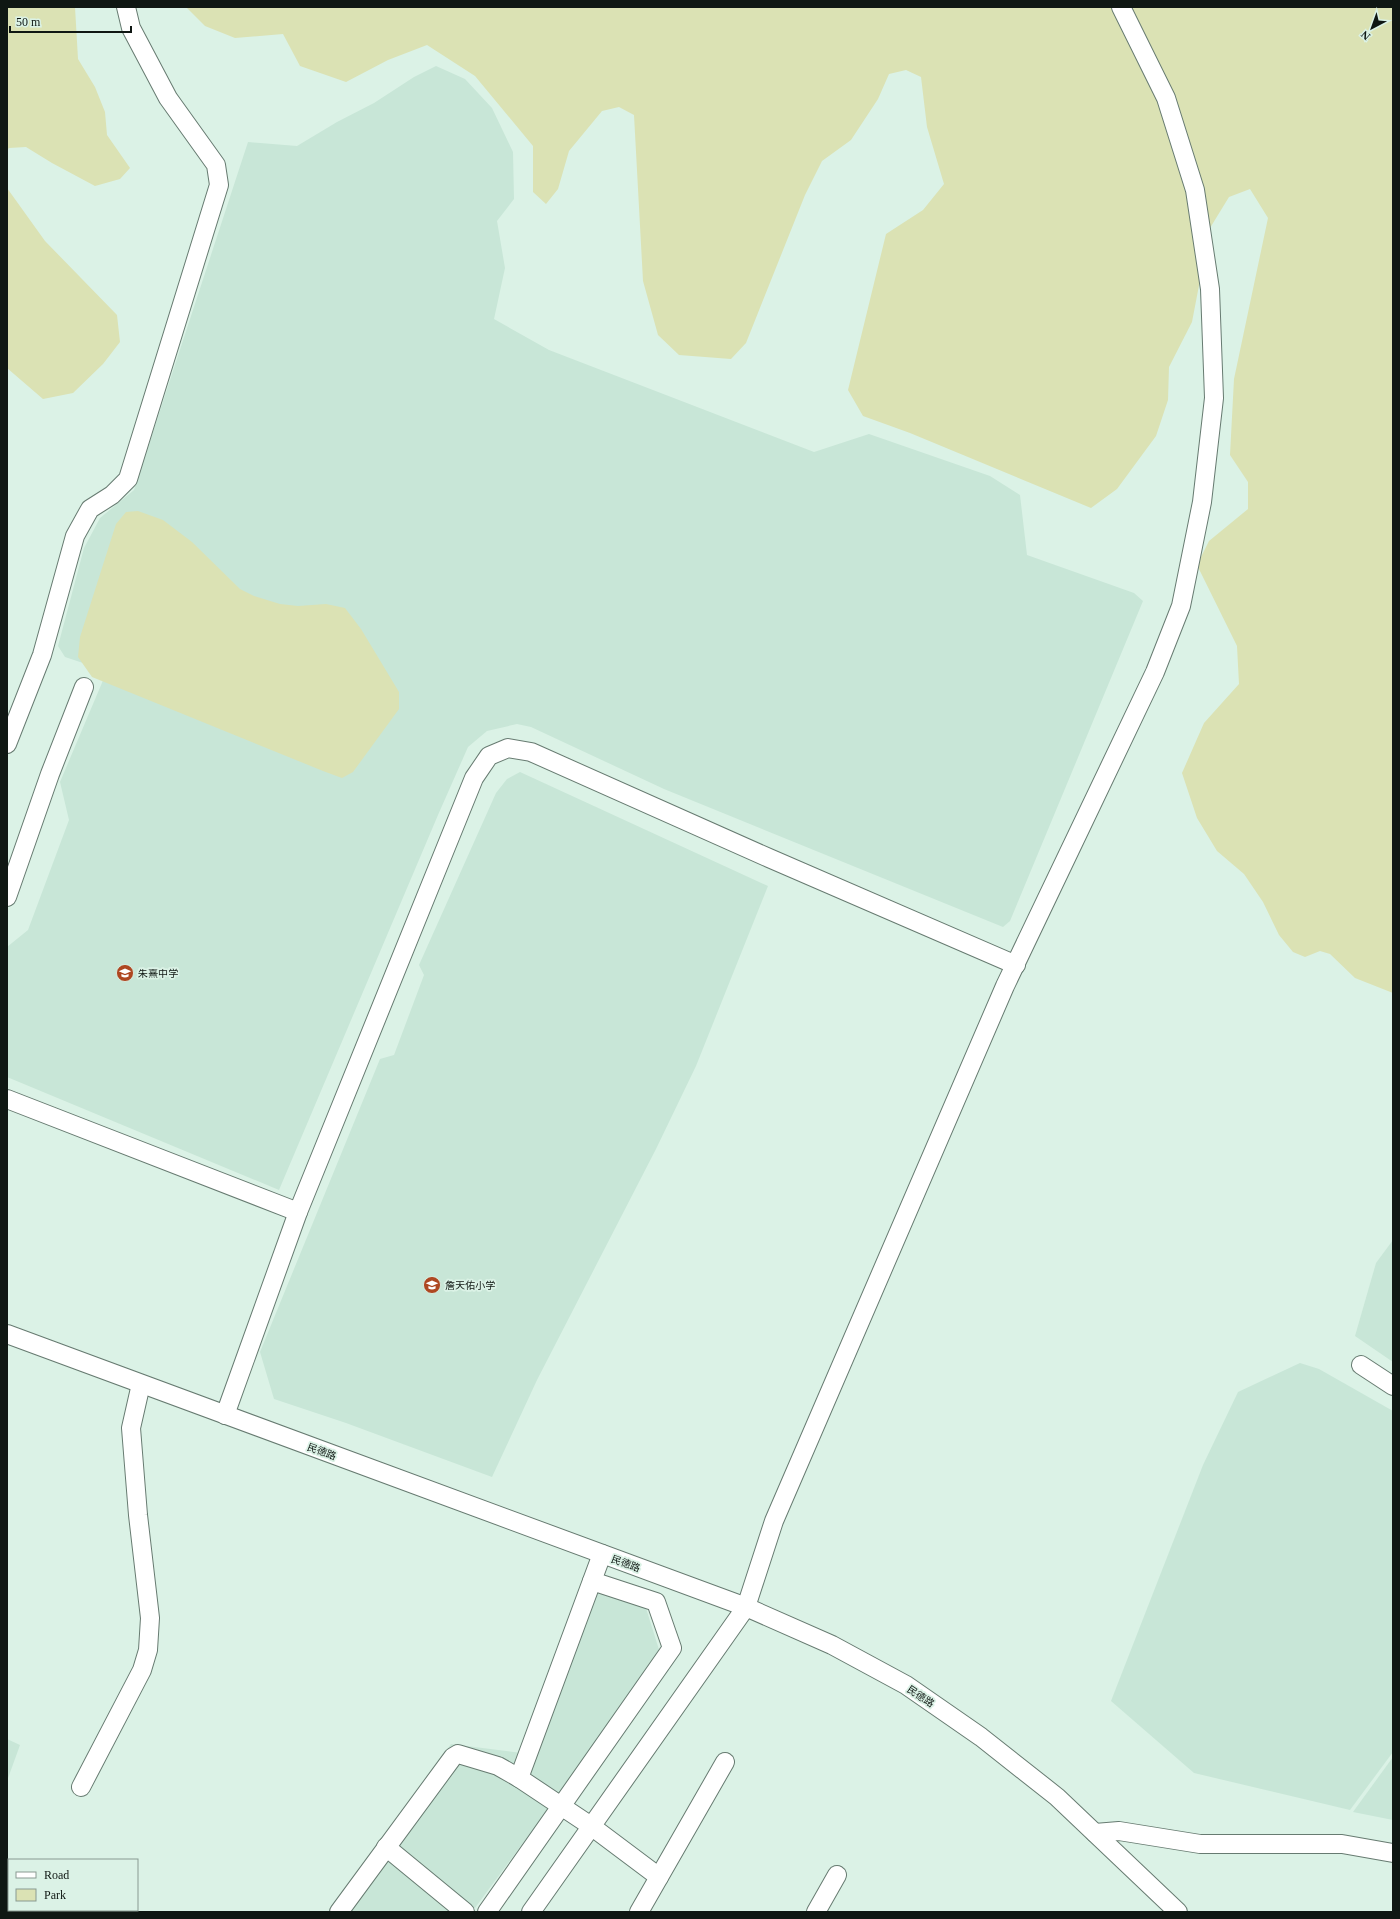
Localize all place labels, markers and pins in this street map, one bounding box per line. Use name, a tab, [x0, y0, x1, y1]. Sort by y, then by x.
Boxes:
school or university icon: 朱熹中学	[115, 963, 135, 983]
place label: 朱熹中学	[138, 968, 178, 979]
school or university icon: 詹天佑小学	[422, 1275, 442, 1295]
place label: 詹天佑小学	[445, 1280, 495, 1291]

